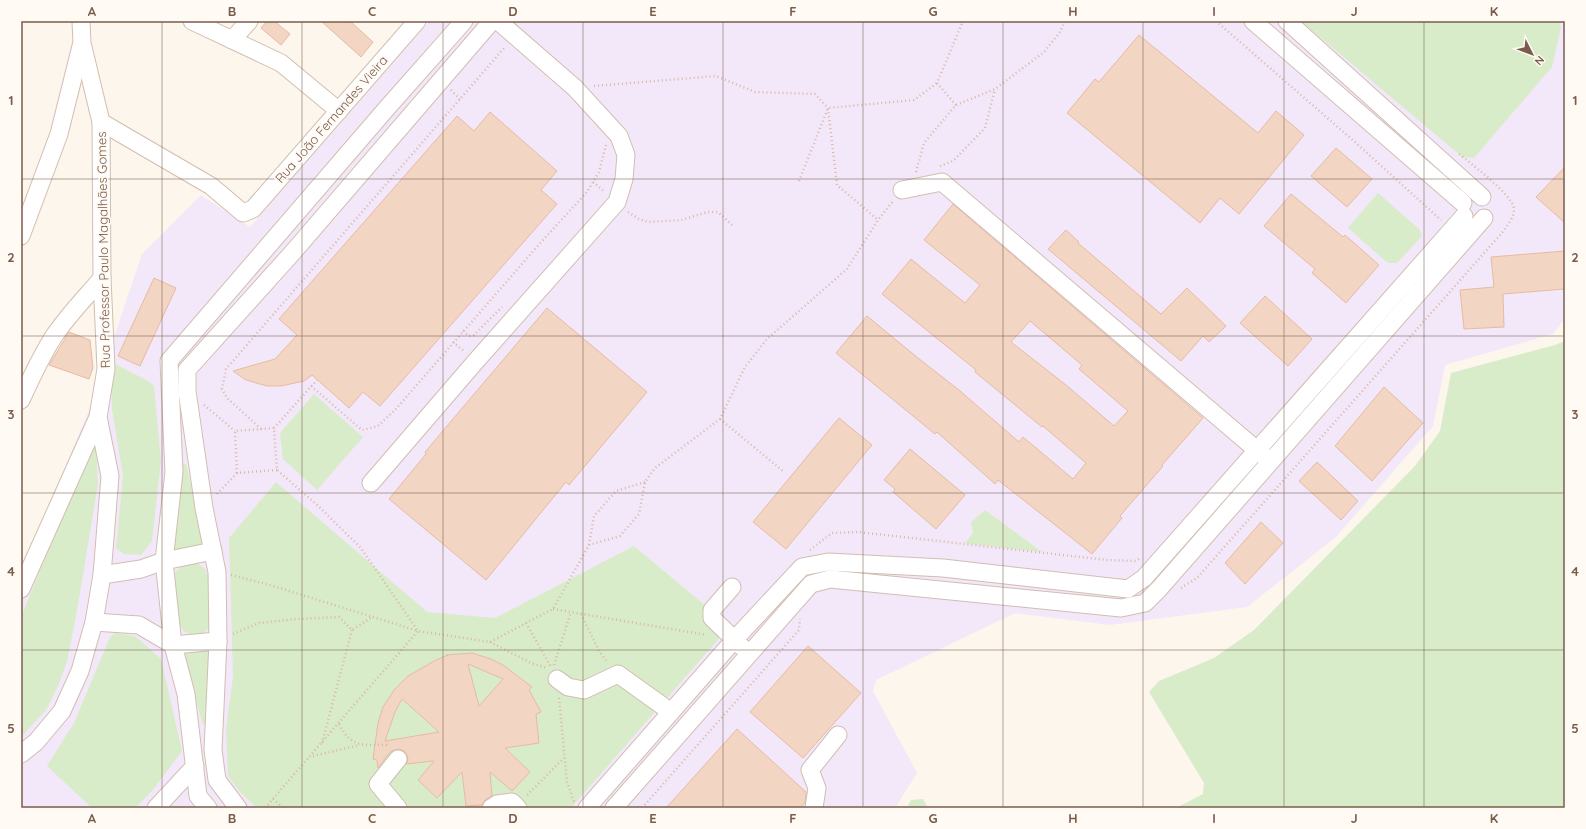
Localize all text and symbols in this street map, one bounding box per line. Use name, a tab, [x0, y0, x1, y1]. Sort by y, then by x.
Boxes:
text: A	[88, 3, 97, 19]
text: B	[228, 3, 236, 19]
text: C	[368, 3, 376, 19]
text: D	[508, 3, 518, 19]
text: E	[649, 3, 657, 19]
text: F	[789, 3, 797, 19]
text: G	[928, 3, 938, 19]
text: H	[1068, 3, 1078, 19]
text: I	[1212, 3, 1216, 19]
text: J	[1350, 3, 1358, 19]
text: K	[1490, 3, 1499, 19]
north arrow	[1512, 34, 1552, 74]
street label: Rua João Fernandes Vieira	[271, 52, 391, 186]
text: N	[1532, 53, 1547, 68]
text: 1	[8, 92, 14, 108]
text: 1	[1572, 92, 1578, 108]
street label: Rua Professor Paulo Magalhães Gomes	[93, 131, 113, 369]
text: 2	[7, 249, 15, 265]
text: 2	[1571, 249, 1579, 265]
text: 3	[8, 406, 15, 422]
text: 3	[1572, 406, 1579, 422]
text: 4	[7, 563, 15, 579]
text: 4	[1571, 563, 1579, 579]
text: 5	[7, 720, 15, 736]
text: 5	[1571, 720, 1579, 736]
text: A	[88, 810, 97, 826]
text: B	[228, 810, 236, 826]
text: C	[368, 810, 376, 826]
text: D	[508, 810, 518, 826]
text: E	[649, 810, 657, 826]
text: F	[789, 810, 797, 826]
text: G	[928, 810, 938, 826]
text: H	[1068, 810, 1078, 826]
text: I	[1212, 810, 1216, 826]
text: J	[1350, 810, 1358, 826]
text: K	[1490, 810, 1499, 826]

